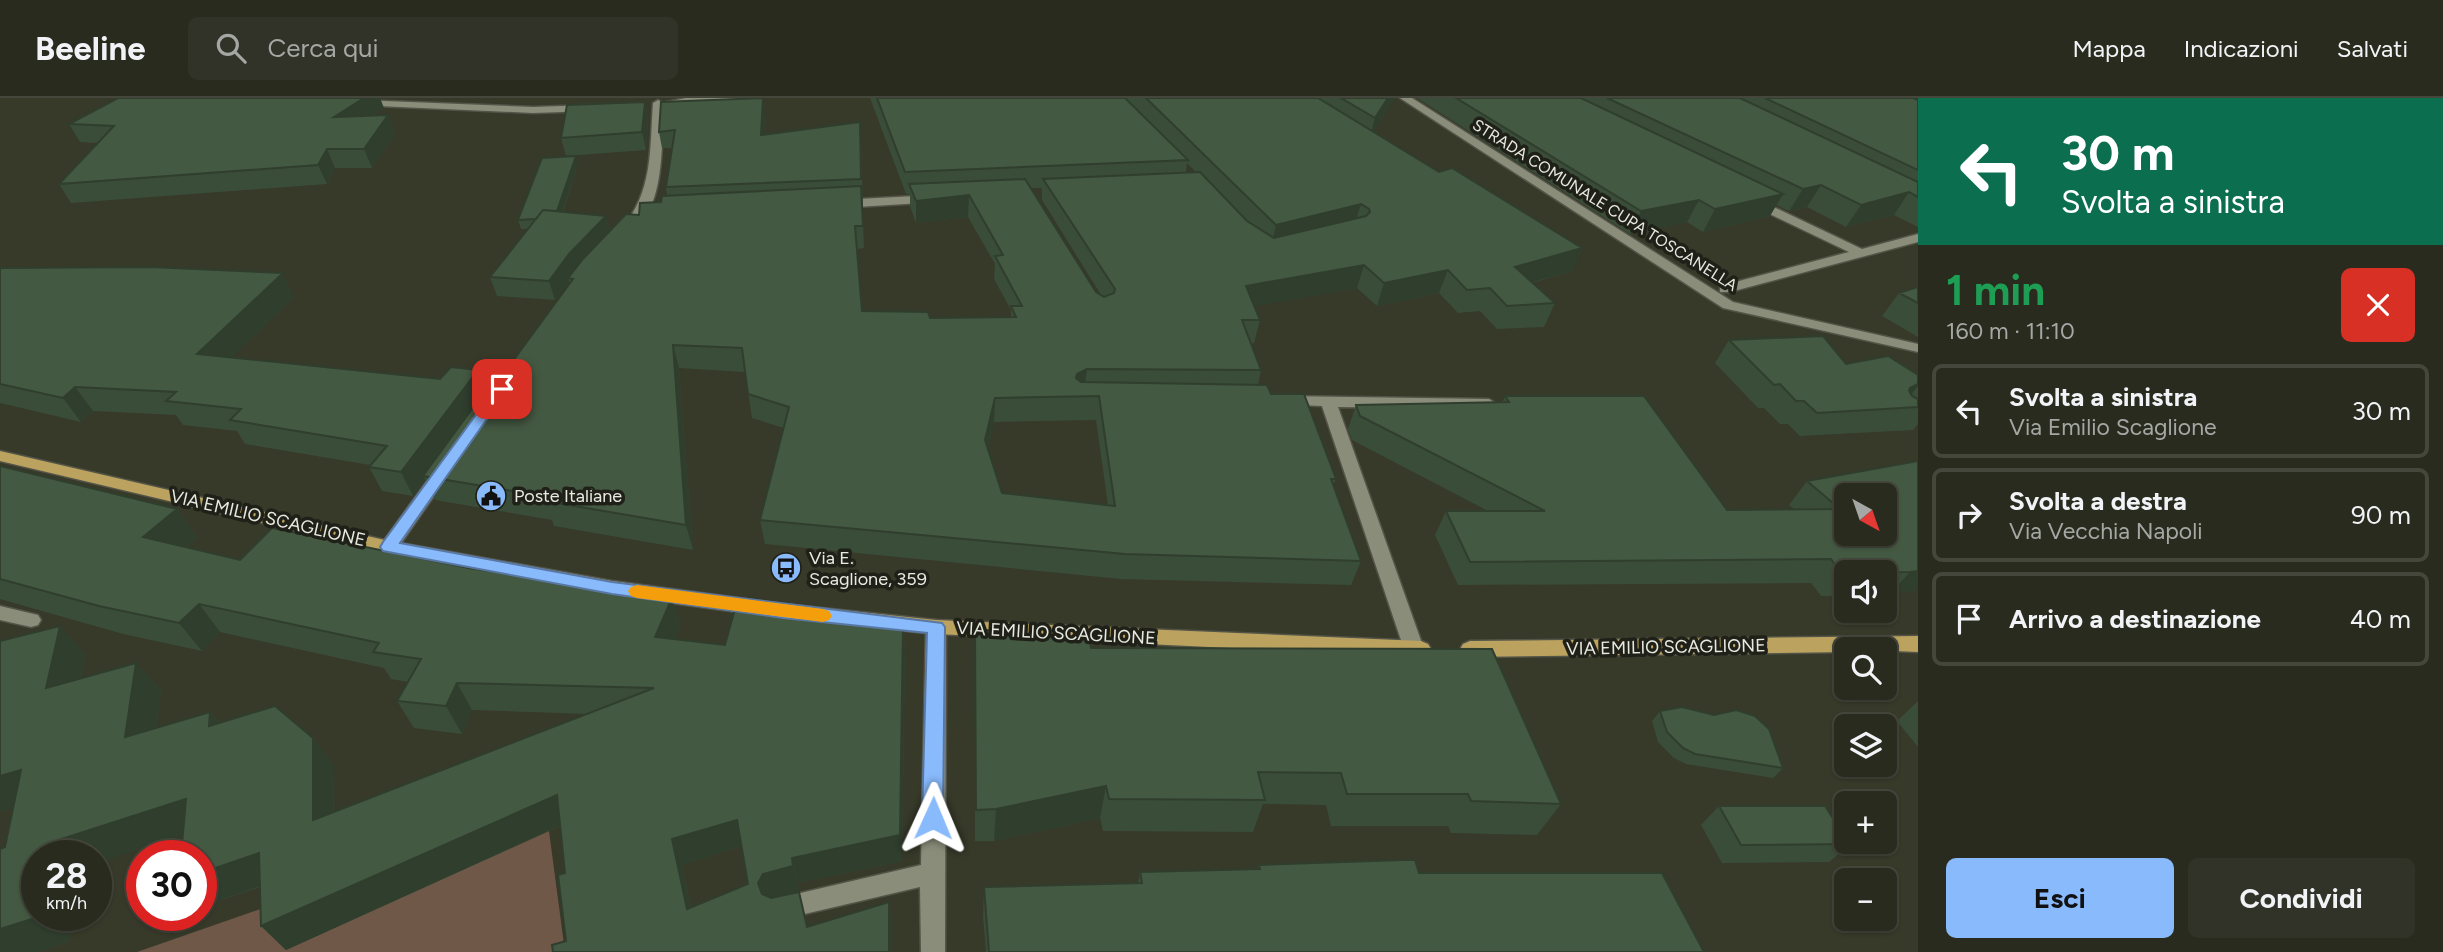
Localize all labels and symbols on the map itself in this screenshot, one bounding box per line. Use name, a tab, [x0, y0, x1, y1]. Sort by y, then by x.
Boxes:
street label: STRADA COMUNALE CUPA TOSCANELLA	[1469, 115, 1741, 295]
pin	[472, 359, 532, 419]
public building icon: Poste Italiane	[474, 479, 508, 513]
north arrow	[1834, 483, 1897, 546]
street label: VIA EMILIO SCAGLIONE	[168, 485, 368, 551]
place label: Poste Italiane	[514, 485, 622, 507]
place label: Via E. Scaglione, 359	[809, 547, 927, 590]
bus stop icon: Via E. Scaglione, 359	[769, 551, 803, 585]
street label: VIA EMILIO SCAGLIONE	[956, 617, 1156, 649]
street label: VIA EMILIO SCAGLIONE	[1566, 634, 1766, 660]
position arrow	[896, 781, 970, 855]
speed limit sign: 30	[126, 840, 217, 931]

